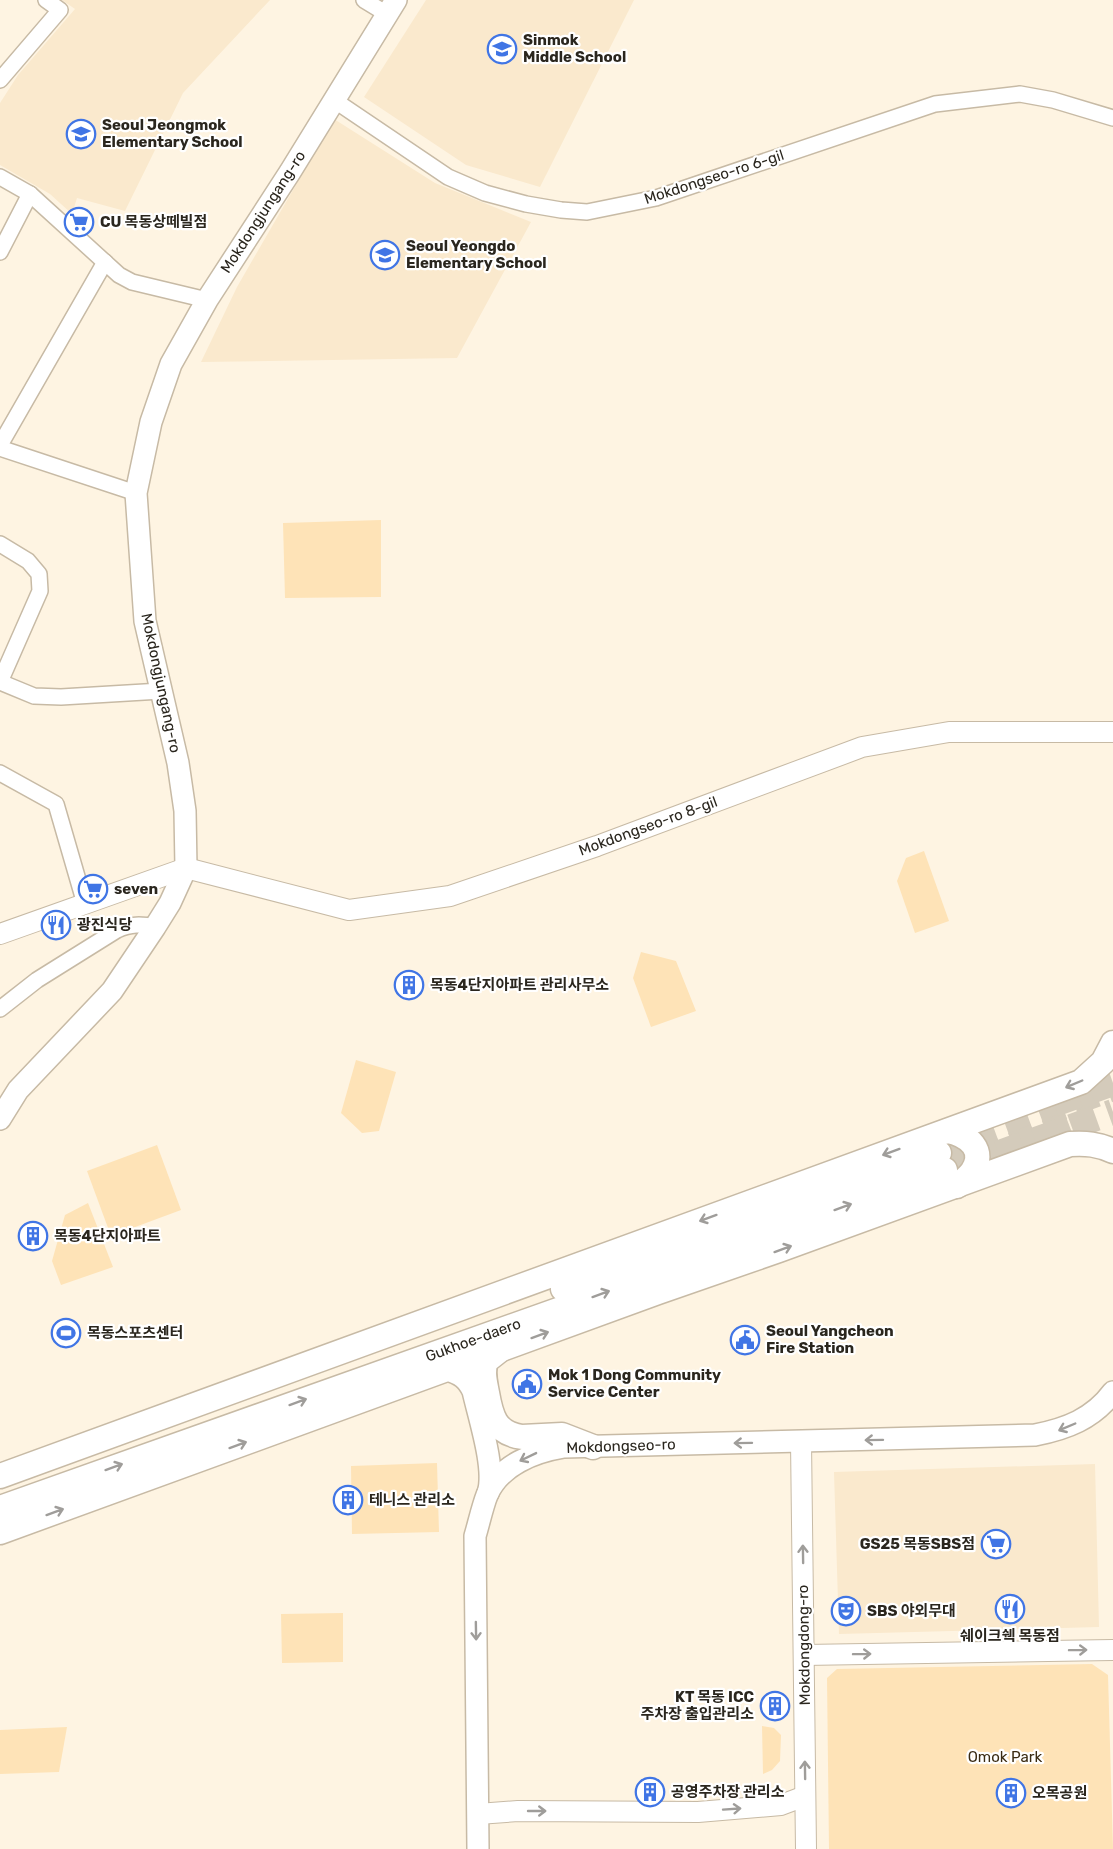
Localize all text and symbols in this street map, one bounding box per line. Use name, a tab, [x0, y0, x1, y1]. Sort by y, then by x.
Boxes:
place label: Sinmok Middle School	[523, 31, 626, 66]
school or university icon: Sinmok Middle School	[486, 33, 518, 65]
place label: Seoul Jeongmok Elementary School	[102, 116, 243, 151]
school or university icon: Seoul Jeongmok Elementary School	[65, 118, 97, 150]
street label: Mokdongseo-ro 6-gil	[642, 146, 786, 208]
street label: Mokdongjungang-ro	[217, 147, 309, 277]
supermarket icon: CU 목동상떼빌점	[63, 206, 95, 238]
place label: CU 목동상떼빌점	[100, 213, 207, 231]
place label: Seoul Yeongdo Elementary School	[406, 237, 547, 272]
school or university icon: Seoul Yeongdo Elementary School	[369, 239, 401, 271]
street label: Mokdongjungang-ro	[137, 612, 185, 754]
street label: Mokdongseo-ro 8-gil	[576, 793, 720, 859]
supermarket icon: seven	[77, 873, 109, 905]
place label: seven	[114, 880, 158, 898]
restaurant icon: 광진식당	[40, 909, 72, 941]
place label: 광진식당	[77, 916, 132, 934]
building icon: 목동4단지아파트 관리사무소	[393, 969, 425, 1001]
place label: 목동4단지아파트 관리사무소	[430, 976, 609, 994]
one-way arrow	[1065, 1079, 1083, 1090]
one-way arrow	[882, 1147, 901, 1158]
one-way arrow	[833, 1200, 852, 1211]
one-way arrow	[699, 1214, 718, 1225]
building icon: 목동4단지아파트	[17, 1220, 49, 1252]
place label: 목동4단지아파트	[54, 1227, 161, 1245]
one-way arrow	[773, 1243, 792, 1254]
one-way arrow	[591, 1288, 610, 1299]
street label: Gukhoe-daero	[423, 1314, 523, 1366]
sports icon: 목동스포츠센터	[50, 1317, 82, 1349]
place label: Seoul Yangcheon Fire Station	[766, 1322, 894, 1357]
place label: 목동스포츠센터	[87, 1324, 184, 1342]
public building icon: Seoul Yangcheon Fire Station	[729, 1324, 761, 1356]
one-way arrow	[530, 1329, 549, 1340]
place label: Mok 1 Dong Community Service Center	[548, 1366, 721, 1401]
public building icon: Mok 1 Dong Community Service Center	[511, 1368, 543, 1400]
one-way arrow	[288, 1395, 307, 1406]
one-way arrow	[1059, 1422, 1077, 1433]
one-way arrow	[864, 1434, 884, 1445]
street label: Mokdongseo-ro	[566, 1435, 676, 1457]
one-way arrow	[733, 1437, 753, 1449]
one-way arrow	[228, 1439, 247, 1450]
one-way arrow	[520, 1452, 538, 1463]
one-way arrow	[105, 1461, 123, 1472]
building icon: 테니스 관리소	[332, 1484, 364, 1516]
place label: 테니스 관리소	[369, 1491, 455, 1509]
one-way arrow	[45, 1505, 64, 1516]
supermarket icon: GS25 목동SBS점	[980, 1528, 1012, 1560]
place label: GS25 목동SBS점	[860, 1535, 975, 1553]
one-way arrow	[797, 1544, 809, 1564]
street label: Mokdongdong-ro	[794, 1585, 814, 1705]
restaurant icon: 쉐이크쉑 목동점	[994, 1593, 1026, 1625]
theatre icon: SBS 야외무대	[830, 1595, 862, 1627]
place label: SBS 야외무대	[867, 1602, 956, 1620]
one-way arrow	[470, 1620, 482, 1640]
place label: 쉐이크쉑 목동점	[960, 1627, 1060, 1645]
one-way arrow	[1068, 1645, 1088, 1656]
one-way arrow	[852, 1648, 872, 1660]
place label: KT 목동 ICC 주차장 출입관리소	[640, 1688, 754, 1723]
building icon: KT 목동 ICC 주차장 출입관리소	[759, 1690, 791, 1722]
park label: Omok Park	[968, 1748, 1043, 1766]
one-way arrow	[799, 1760, 811, 1780]
building icon: 공영주차장 관리소	[634, 1776, 666, 1808]
building icon: 오목공원	[995, 1777, 1027, 1809]
place label: 공영주차장 관리소	[671, 1783, 785, 1801]
place label: 오목공원	[1032, 1784, 1087, 1802]
one-way arrow	[721, 1803, 741, 1814]
one-way arrow	[526, 1805, 546, 1817]

